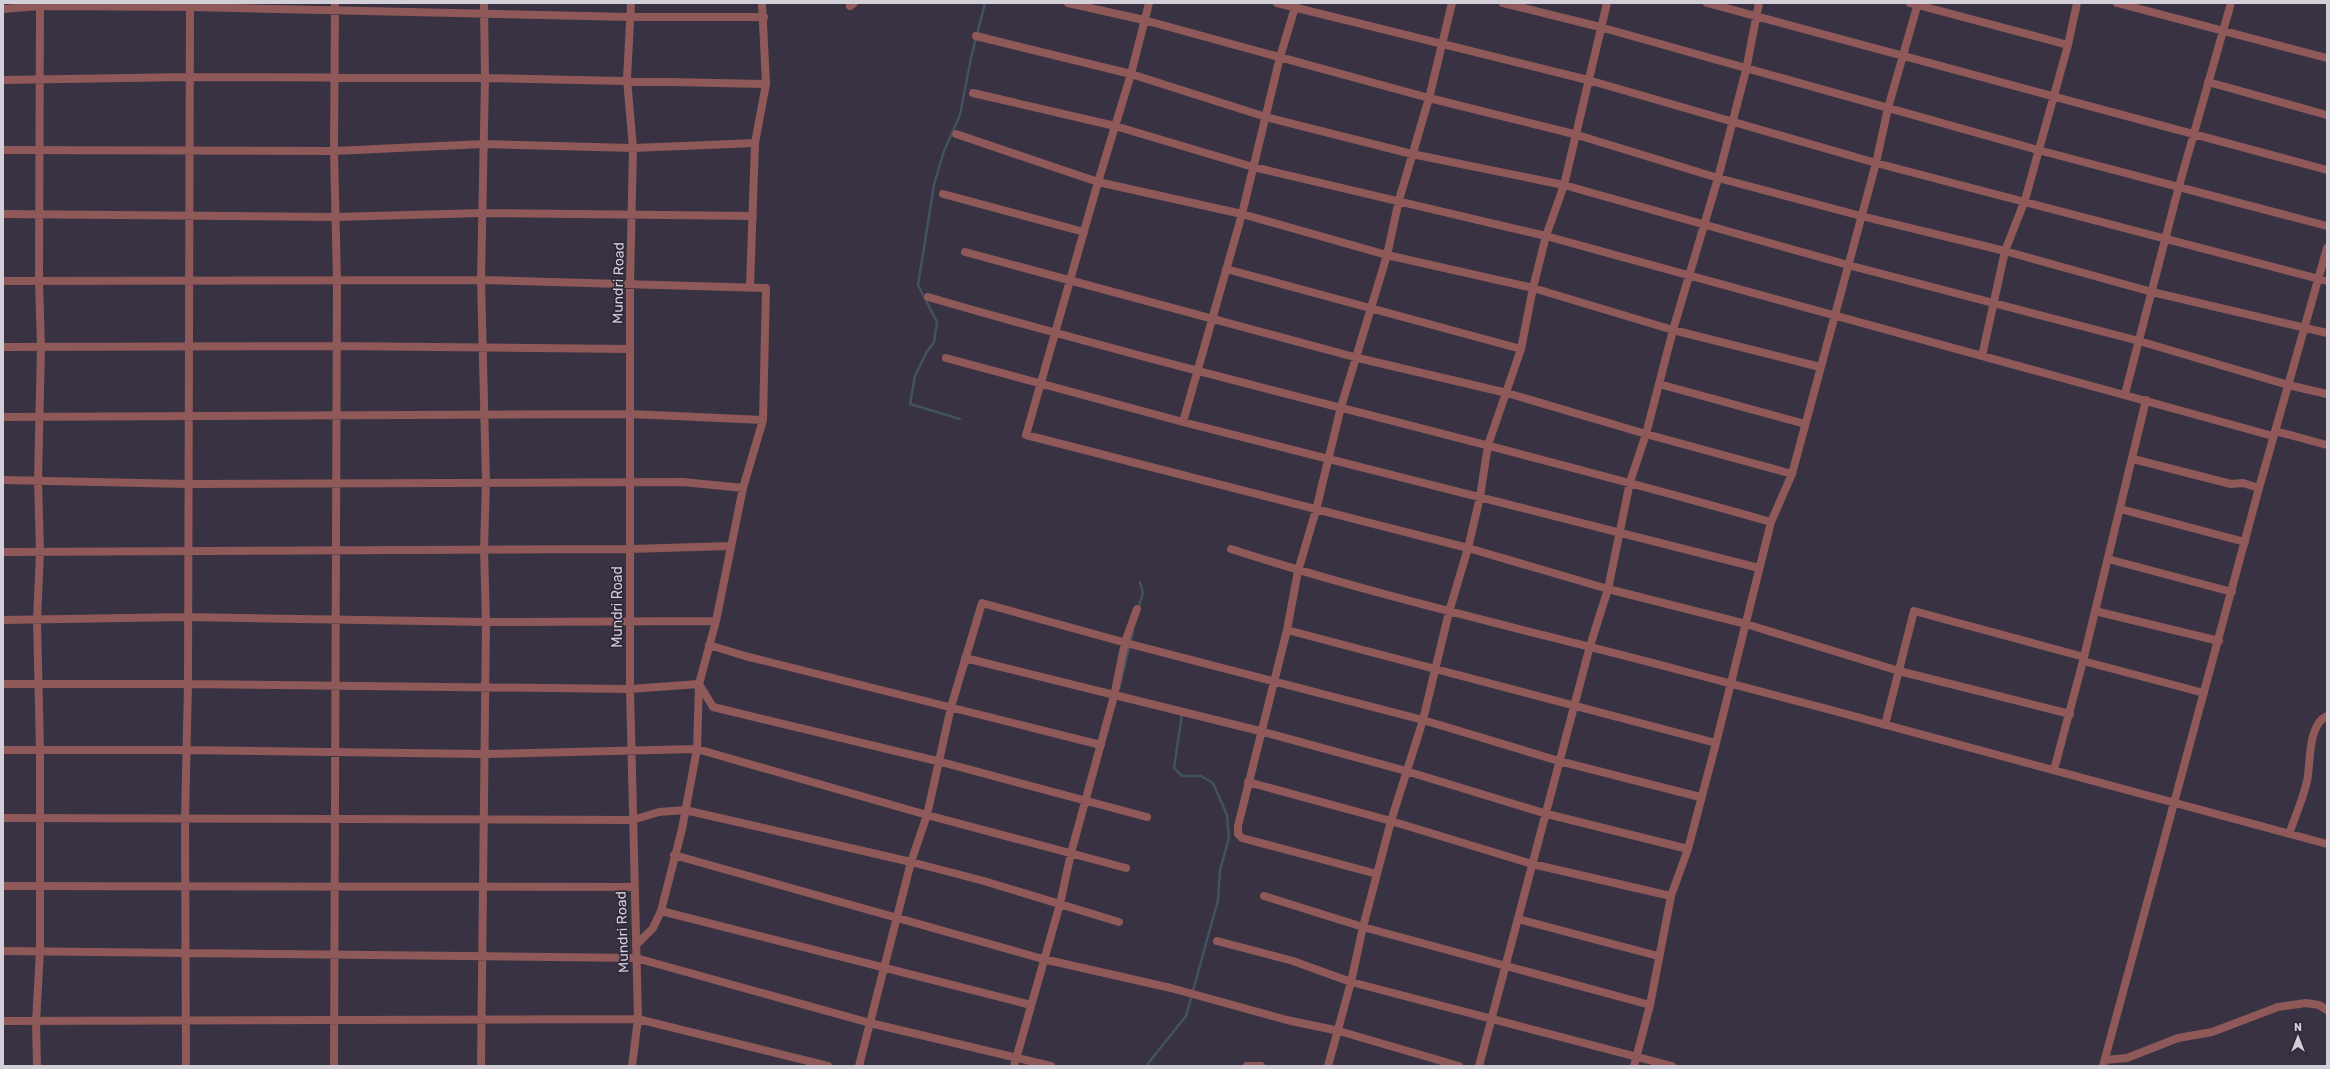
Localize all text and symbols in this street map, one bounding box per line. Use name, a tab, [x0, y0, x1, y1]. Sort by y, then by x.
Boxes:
street label: Mundri Road	[609, 242, 628, 324]
street label: Mundri Road	[609, 566, 626, 648]
street label: Mundri Road	[613, 891, 632, 973]
north arrow	[2278, 1017, 2318, 1057]
text: N	[2294, 1021, 2302, 1034]

